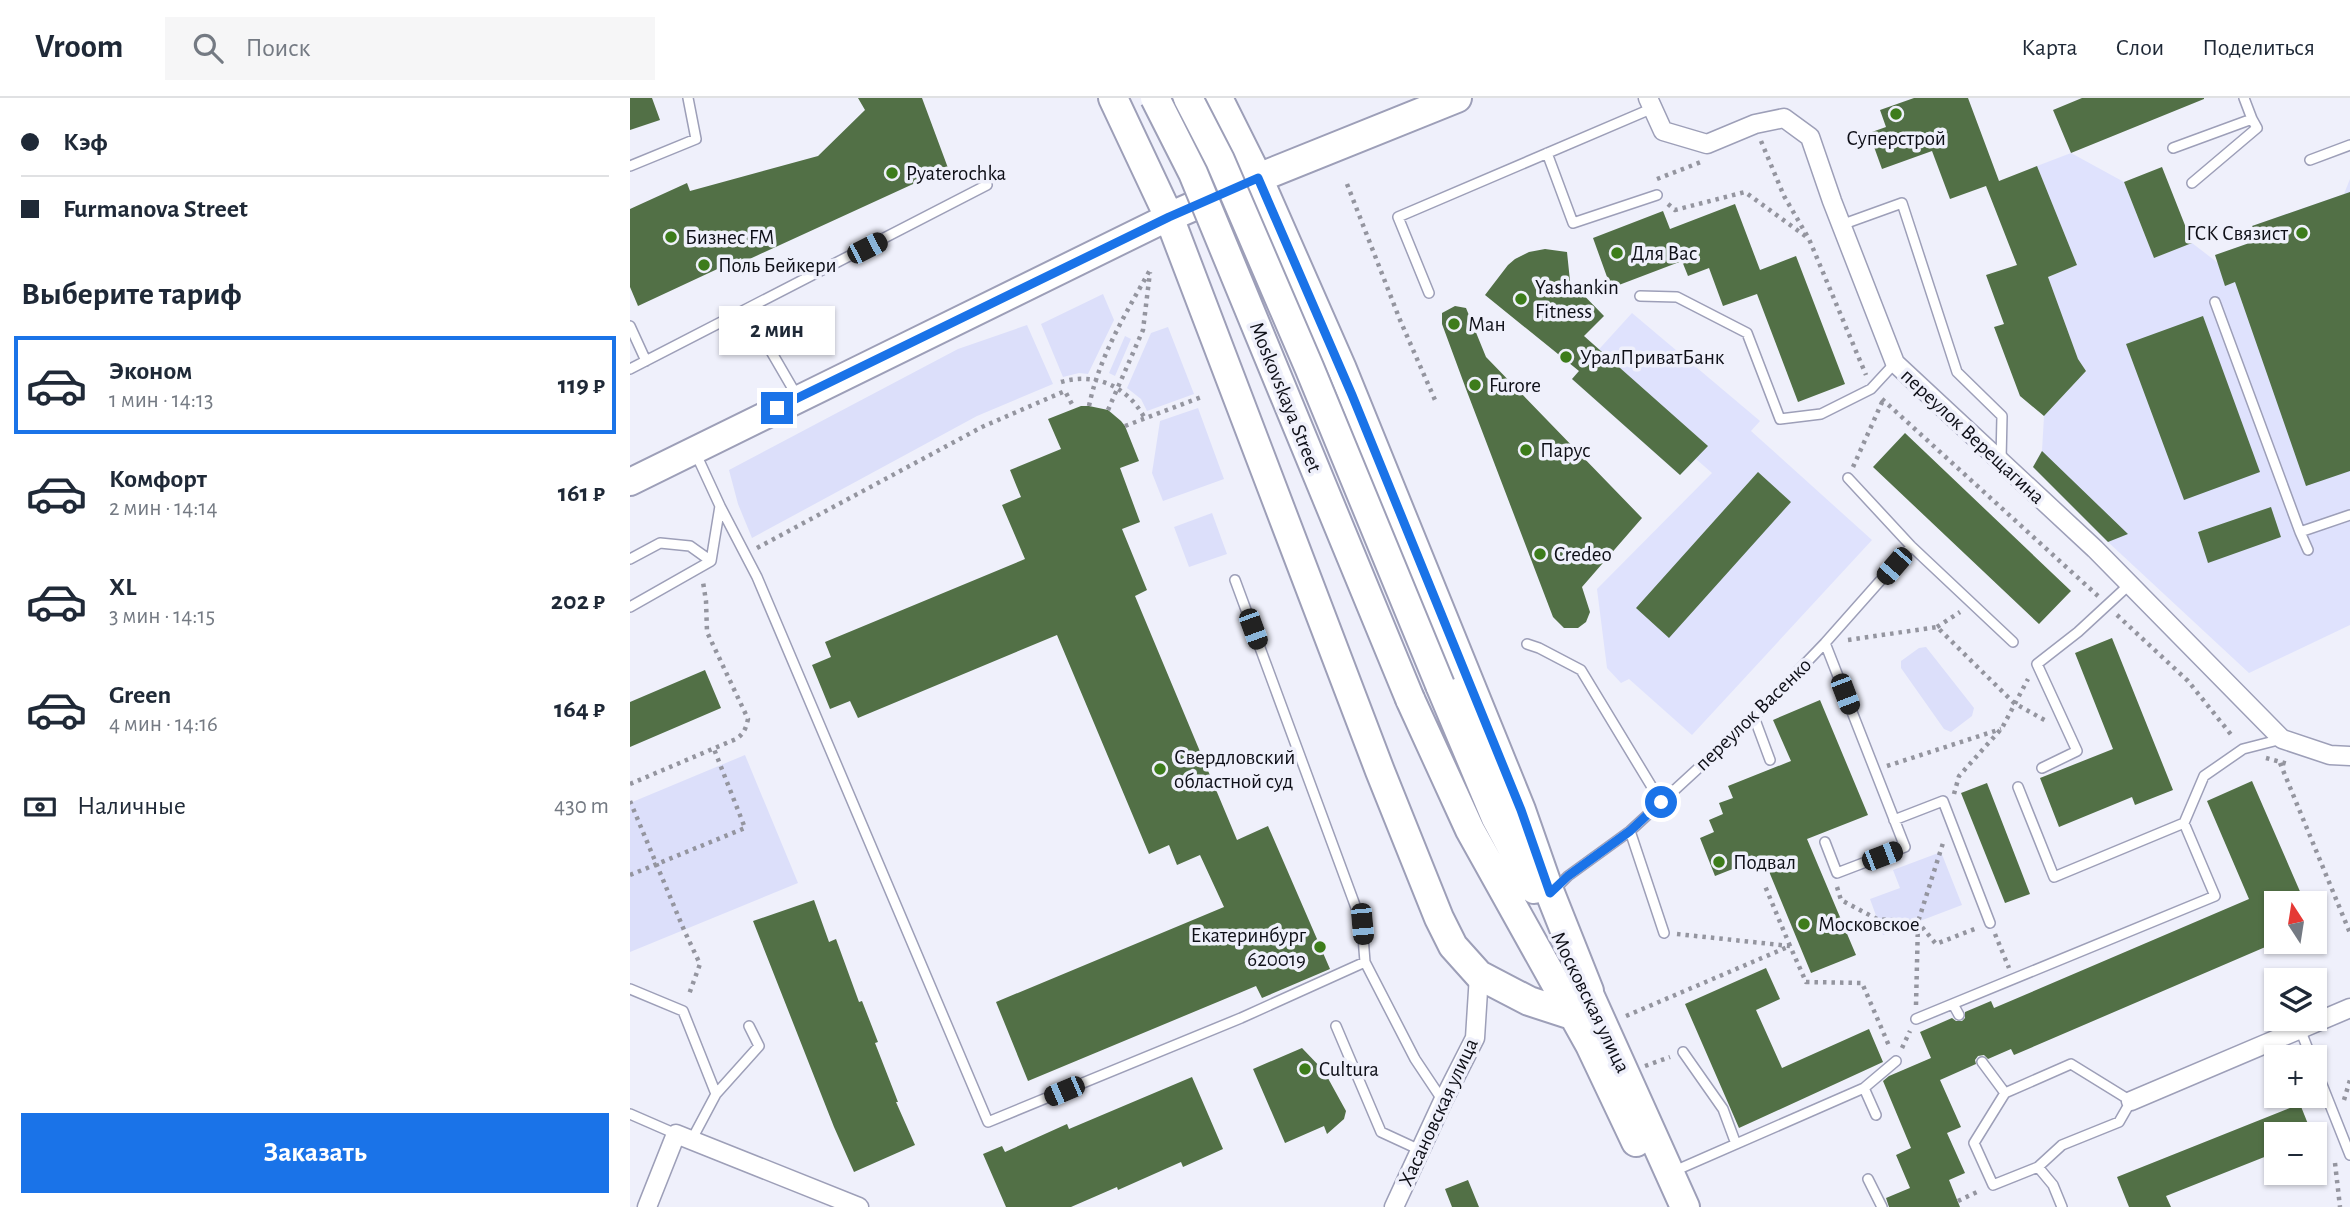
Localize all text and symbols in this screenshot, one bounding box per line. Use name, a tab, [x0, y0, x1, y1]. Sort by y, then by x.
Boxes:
search box	[165, 17, 655, 80]
icon: search	[189, 29, 227, 67]
text: Vroom	[35, 31, 123, 64]
text: Поиск	[245, 35, 310, 61]
text: Карта	[2021, 36, 2077, 60]
text: Слои	[2115, 36, 2164, 60]
text: Поделиться	[2202, 36, 2315, 60]
marker: Суперстрой	[1888, 106, 1904, 122]
place label: Суперстрой	[1846, 128, 1946, 149]
text: Кэф	[63, 129, 108, 155]
place label: Pyaterochka	[906, 163, 1007, 184]
marker: Pyaterochka	[884, 165, 900, 181]
text: Furmanova Street	[63, 196, 248, 222]
place label: ГСК Связист	[2186, 223, 2288, 244]
marker: ГСК Связист	[2294, 225, 2310, 241]
place label: Бизнес FM	[685, 227, 774, 248]
marker: Бизнес FM	[663, 229, 679, 245]
car	[844, 229, 891, 267]
place label: Для Вас	[1631, 243, 1697, 264]
marker: Для Вас	[1609, 245, 1625, 261]
place label: Поль Бейкери	[718, 255, 837, 276]
marker: Поль Бейкери	[696, 257, 712, 273]
place label: Yashankin Fitness	[1535, 277, 1619, 322]
text: Выберите тариф	[21, 278, 242, 310]
marker: Yashankin Fitness	[1513, 291, 1529, 307]
callout: 2 мин	[719, 306, 835, 356]
place label: Ман	[1468, 314, 1506, 335]
marker: Ман	[1446, 316, 1462, 332]
text: 2 мин	[750, 319, 804, 342]
street label: Moskovskaya Street	[1246, 319, 1325, 476]
place label: УралПриватБанк	[1580, 347, 1725, 368]
marker: УралПриватБанк	[1558, 349, 1574, 365]
icon: car	[25, 354, 88, 417]
text: Эконом	[109, 358, 192, 384]
street label: переулок Верещагина	[1897, 365, 2049, 508]
text: 119 ₽	[558, 372, 605, 398]
place label: Furore	[1489, 375, 1541, 396]
marker: Furore	[1467, 377, 1483, 393]
text: 1 мин · 14:13	[109, 389, 213, 412]
route end	[761, 392, 793, 424]
place label: Парус	[1540, 440, 1591, 461]
marker: Парус	[1518, 442, 1534, 458]
icon: car	[25, 462, 88, 525]
text: Комфорт	[109, 466, 207, 492]
text: 161 ₽	[558, 480, 605, 506]
text: 2 мин · 14:14	[109, 497, 218, 520]
car	[1873, 543, 1916, 589]
place label: Credeo	[1554, 544, 1612, 565]
marker: Credeo	[1532, 546, 1548, 562]
icon: car	[25, 570, 88, 633]
text: XL	[109, 574, 136, 600]
text: 202 ₽	[551, 588, 605, 614]
text: 3 мин · 14:15	[109, 605, 215, 628]
car	[1236, 606, 1271, 652]
street label: переулок Васенко	[1691, 654, 1815, 775]
car	[1828, 671, 1863, 717]
icon: car	[25, 678, 88, 741]
text: Green	[109, 682, 171, 708]
text: 164 ₽	[554, 696, 605, 722]
text: 4 мин · 14:16	[109, 713, 218, 736]
place label: Свердловский областной суд	[1174, 747, 1295, 792]
marker: Свердловский областной суд	[1152, 761, 1168, 777]
route start	[1645, 786, 1677, 818]
icon: cash	[21, 788, 59, 826]
text: Наличные	[77, 793, 186, 819]
text: 430 m	[554, 795, 609, 818]
car	[1859, 839, 1906, 873]
place label: Подвал	[1733, 852, 1796, 873]
marker: Подвал	[1711, 854, 1727, 870]
north arrow	[2264, 891, 2328, 954]
map controls	[2264, 891, 2327, 1185]
car	[1350, 902, 1375, 946]
place label: Московское	[1818, 914, 1920, 935]
marker: Московское	[1796, 916, 1812, 932]
place label: Екатеринбург 620019	[1190, 925, 1307, 970]
street label: Московская улица	[1547, 928, 1634, 1077]
marker: Екатеринбург 620019	[1312, 939, 1328, 955]
button: layers	[2264, 968, 2327, 1031]
street label: Хасановская улица	[1395, 1035, 1482, 1189]
button: +	[2264, 1045, 2327, 1108]
place label: Cultura	[1319, 1059, 1379, 1080]
marker: Cultura	[1297, 1061, 1313, 1077]
car	[1041, 1073, 1088, 1109]
button: Заказать	[21, 1113, 609, 1193]
button: −	[2264, 1122, 2327, 1185]

